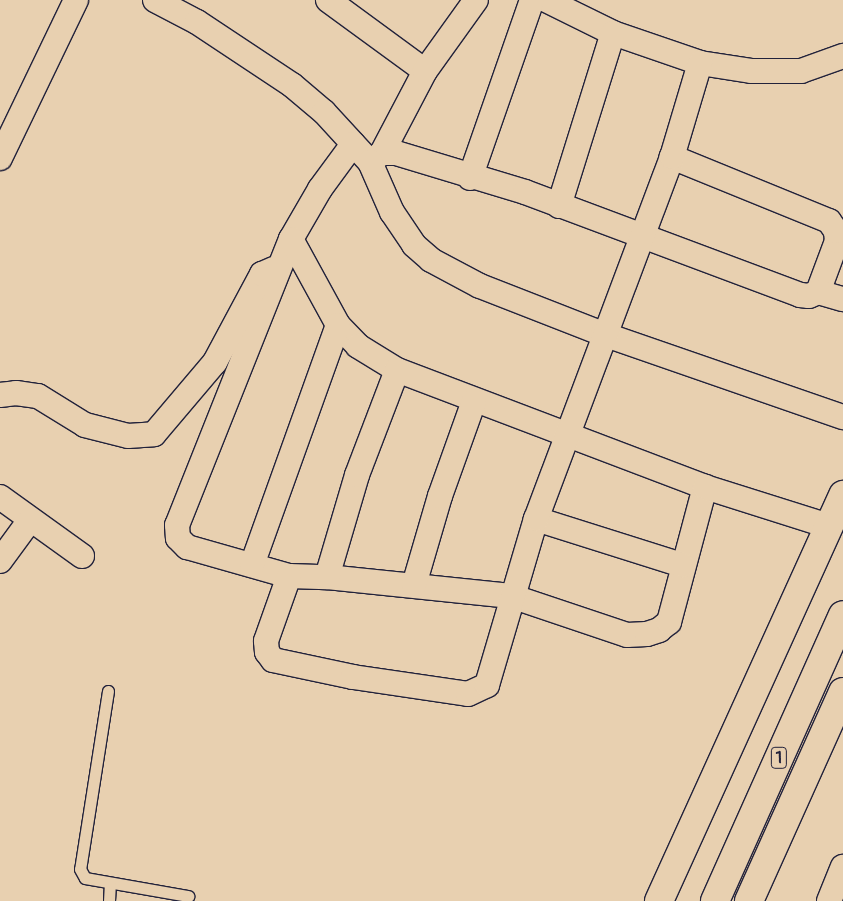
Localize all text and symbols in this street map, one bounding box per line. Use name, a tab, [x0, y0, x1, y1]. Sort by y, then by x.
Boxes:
road number: 1	[770, 744, 788, 771]

